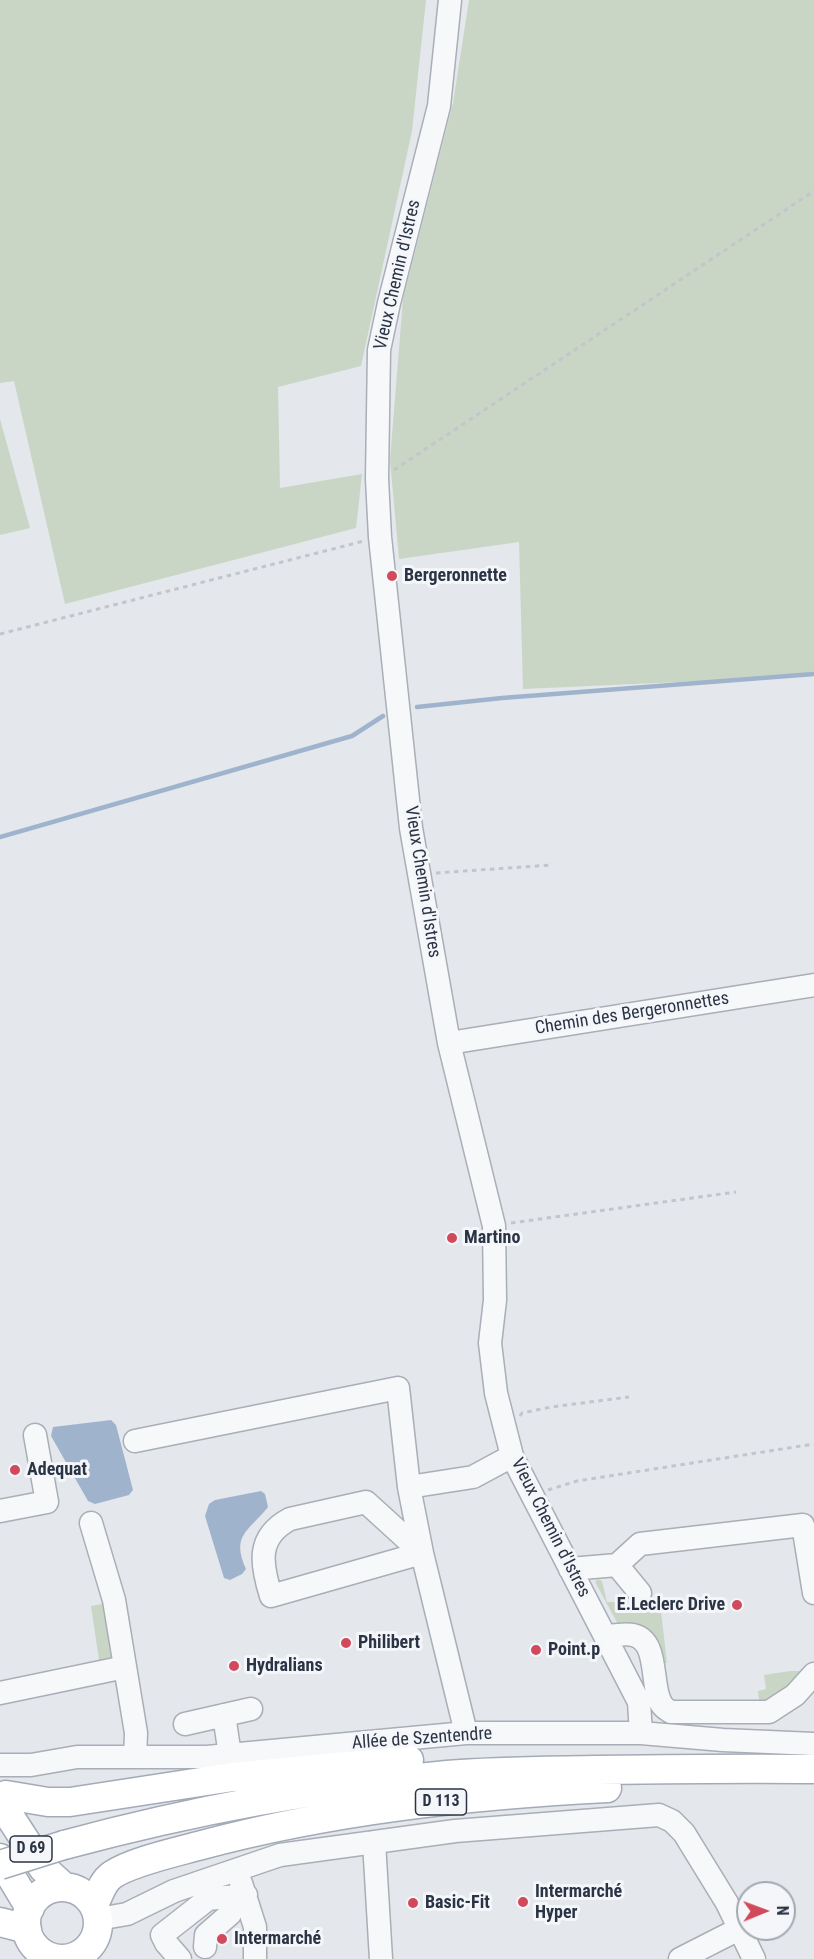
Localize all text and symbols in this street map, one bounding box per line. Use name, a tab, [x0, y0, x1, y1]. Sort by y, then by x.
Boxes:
street label: Vieux Chemin d'Istres	[370, 198, 426, 352]
place label: Bergeronnette	[404, 565, 507, 587]
marker: Bergeronnette	[385, 569, 399, 583]
street label: Vieux Chemin d'Istres	[399, 805, 445, 959]
street label: Chemin des Bergeronnettes	[534, 988, 730, 1040]
place label: Martino	[464, 1227, 520, 1249]
marker: Martino	[445, 1231, 459, 1245]
street label: Vieux Chemin d'Istres	[506, 1455, 594, 1601]
place label: Adequat	[27, 1459, 87, 1481]
marker: Adequat	[8, 1463, 22, 1477]
place label: E.Leclerc Drive	[617, 1594, 725, 1616]
marker: E.Leclerc Drive	[730, 1598, 744, 1612]
place label: Philibert	[358, 1632, 420, 1654]
marker: Philibert	[339, 1636, 353, 1650]
place label: Point.p	[548, 1639, 600, 1661]
marker: Point.p	[529, 1643, 543, 1657]
place label: Hydralians	[246, 1655, 323, 1677]
marker: Hydralians	[227, 1659, 241, 1673]
street label: Allée de Szentendre	[351, 1723, 493, 1755]
road number: D 113	[416, 1789, 466, 1815]
road number: D 69	[10, 1836, 52, 1862]
place label: Intermarché Hyper	[535, 1881, 622, 1924]
north arrow	[736, 1881, 796, 1941]
place label: Basic-Fit	[425, 1892, 490, 1914]
marker: Intermarché Hyper	[516, 1895, 530, 1909]
marker: Basic-Fit	[406, 1896, 420, 1910]
text: N	[773, 1906, 792, 1916]
place label: Intermarché	[234, 1928, 321, 1950]
marker: Intermarché	[215, 1932, 229, 1946]

